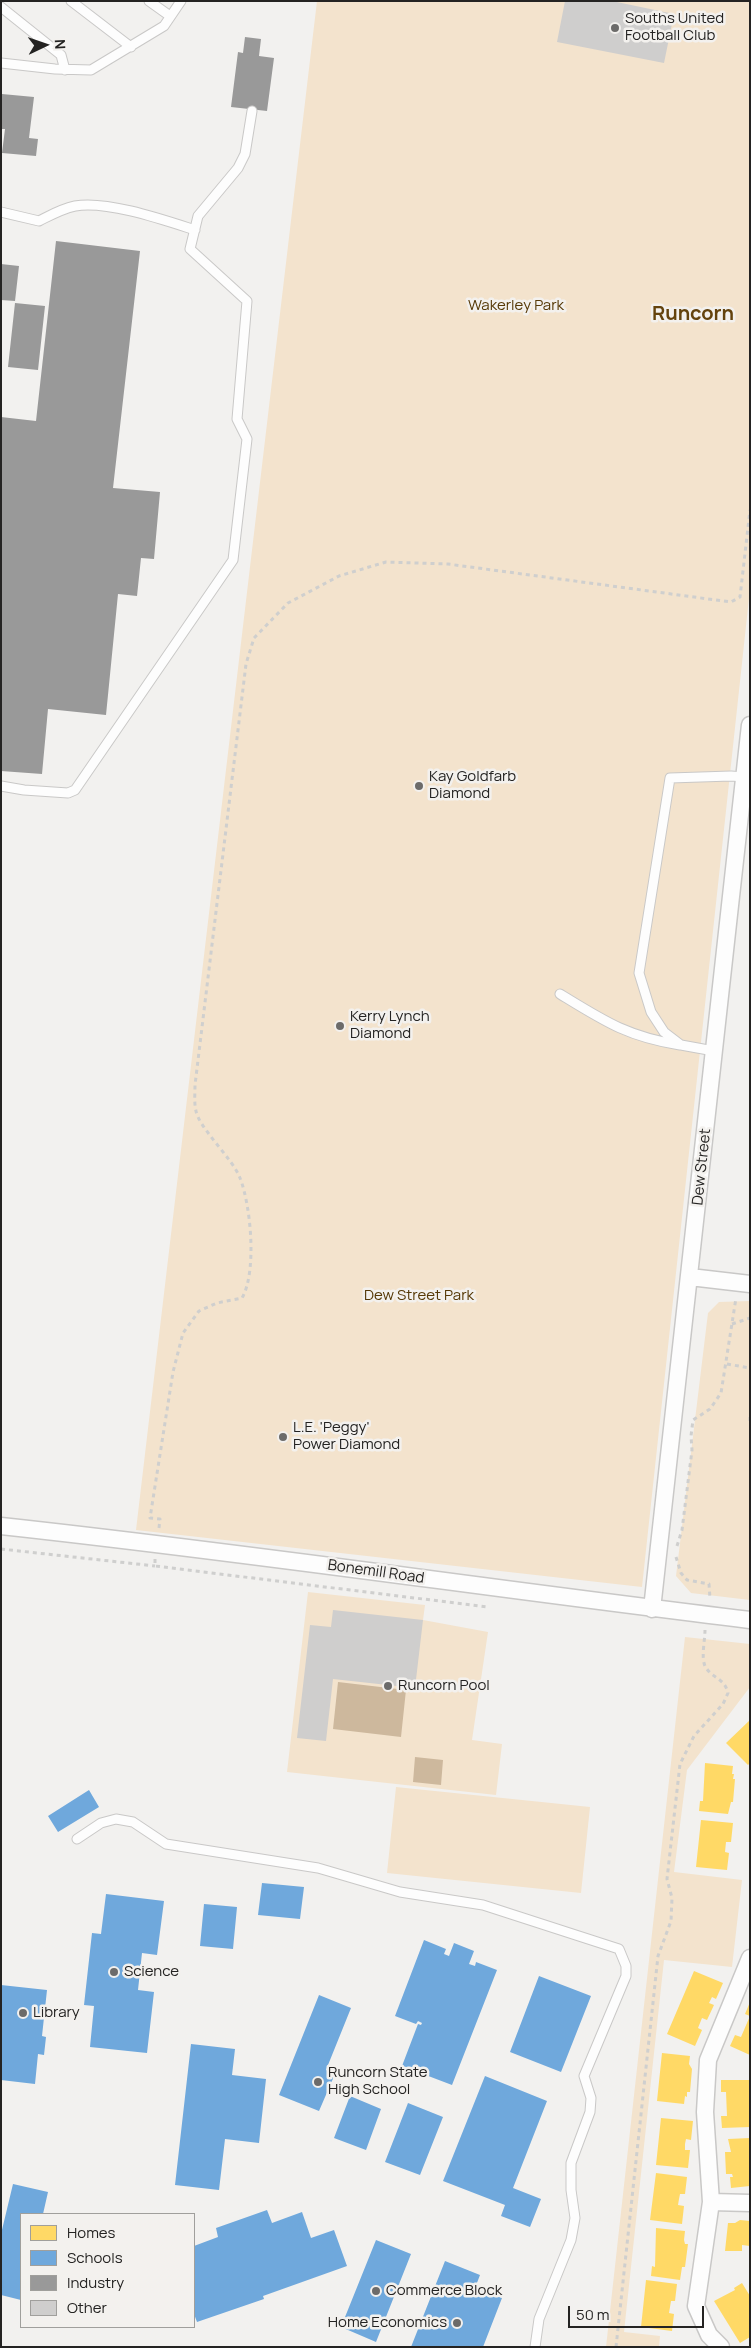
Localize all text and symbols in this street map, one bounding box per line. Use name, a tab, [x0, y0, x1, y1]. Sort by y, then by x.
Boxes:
place label: Souths United Football Club	[625, 10, 724, 45]
north arrow	[20, 20, 70, 70]
marker: Souths United Football Club	[609, 22, 621, 34]
text: N	[51, 39, 70, 50]
park label: Wakerley Park	[468, 297, 564, 315]
district label: Runcorn	[652, 302, 734, 326]
place label: Kay Goldfarb Diamond	[429, 768, 516, 803]
marker: Kay Goldfarb Diamond	[413, 780, 425, 792]
place label: Kerry Lynch Diamond	[350, 1008, 430, 1043]
marker: Kerry Lynch Diamond	[334, 1020, 346, 1032]
street label: Dew Street	[689, 1128, 715, 1206]
park label: Dew Street Park	[364, 1287, 474, 1305]
place label: L.E. 'Peggy' Power Diamond	[293, 1419, 400, 1454]
marker: L.E. 'Peggy' Power Diamond	[277, 1431, 289, 1443]
street label: Bonemill Road	[327, 1556, 425, 1588]
place label: Runcorn Pool	[398, 1677, 490, 1695]
marker: Runcorn Pool	[382, 1680, 394, 1692]
place label: Science	[124, 1963, 179, 1981]
marker: Science	[108, 1966, 120, 1978]
place label: Library	[33, 2004, 80, 2022]
marker: Library	[17, 2007, 29, 2019]
place label: Runcorn State High School	[328, 2064, 428, 2099]
marker: Runcorn State High School	[312, 2076, 324, 2088]
legend	[20, 2213, 195, 2328]
text: Homes	[67, 2222, 115, 2243]
text: Schools	[67, 2247, 123, 2268]
text: Industry	[67, 2272, 124, 2293]
place label: Commerce Block	[386, 2282, 502, 2300]
marker: Commerce Block	[370, 2285, 382, 2297]
scale bar	[571, 2296, 707, 2328]
text: Other	[67, 2297, 107, 2318]
text: 50 m	[576, 2304, 610, 2325]
place label: Home Economics	[328, 2314, 447, 2332]
marker: Home Economics	[451, 2317, 463, 2329]

